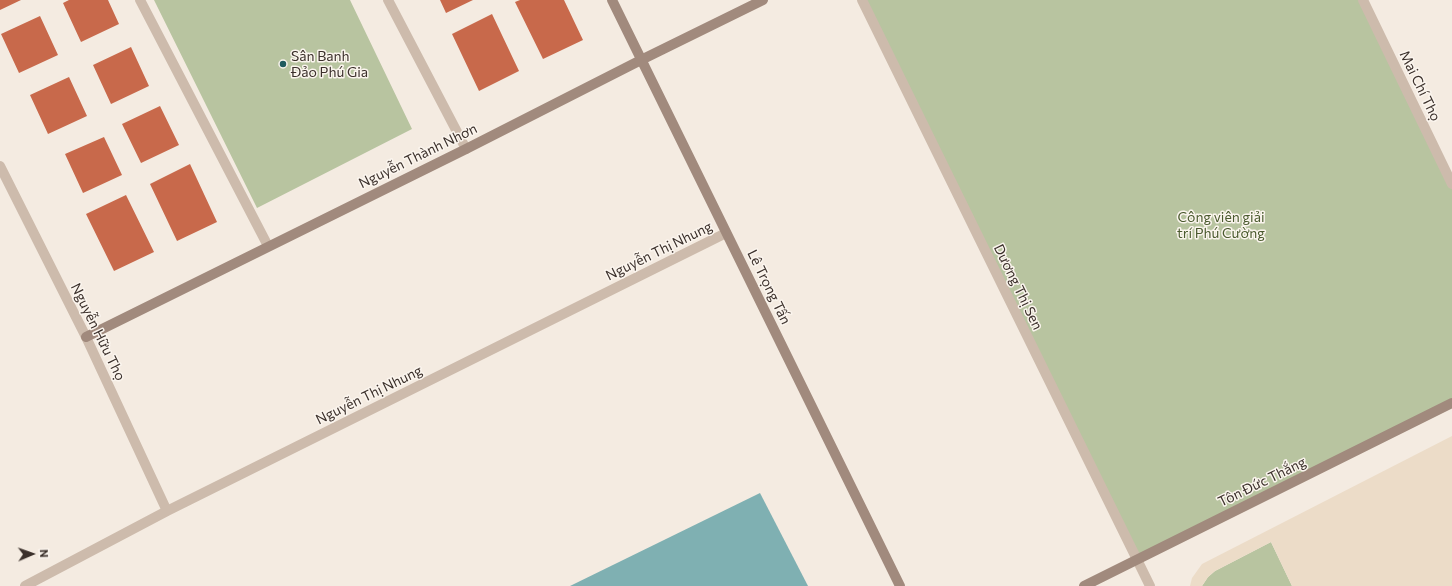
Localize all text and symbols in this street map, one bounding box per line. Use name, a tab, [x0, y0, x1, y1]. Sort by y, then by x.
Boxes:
place label: Sân Banh Đảo Phú Gia	[291, 48, 368, 80]
street label: Mai Chí Thọ	[1396, 48, 1444, 124]
marker: Sân Banh Đảo Phú Gia	[278, 59, 288, 69]
street label: Nguyễn Thành Nhơn	[356, 120, 480, 192]
park label: Công viên giải trí Phú Cường	[1177, 209, 1265, 242]
street label: Nguyễn Thị Nhung	[603, 218, 715, 284]
street label: Dương Thị Sen	[990, 241, 1046, 333]
street label: Lê Trọng Tấn	[744, 247, 794, 327]
street label: Nguyễn Hữu Thọ	[67, 281, 129, 383]
street label: Nguyễn Thị Nhung	[313, 362, 425, 428]
street label: Tôn Đức Thắng	[1215, 454, 1309, 510]
north arrow	[12, 534, 52, 574]
text: N	[38, 549, 51, 558]

